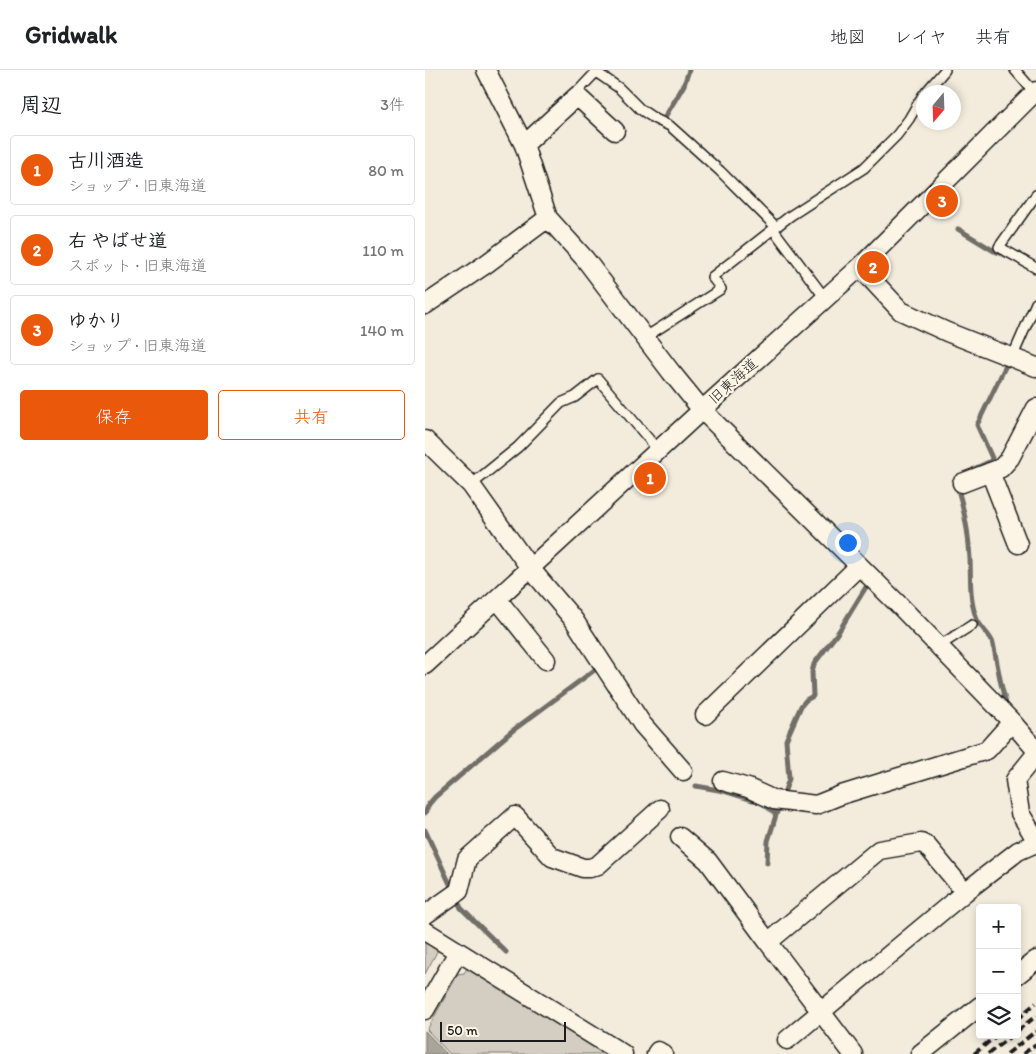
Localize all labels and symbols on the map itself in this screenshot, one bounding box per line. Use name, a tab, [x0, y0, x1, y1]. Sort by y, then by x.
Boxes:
north arrow	[916, 85, 961, 130]
pin: 3	[926, 182, 958, 220]
pin: 2	[857, 248, 889, 286]
street label: 旧東海道	[705, 354, 761, 408]
pin: 1	[634, 459, 666, 497]
your location	[835, 530, 861, 556]
scale bar	[440, 1019, 566, 1042]

